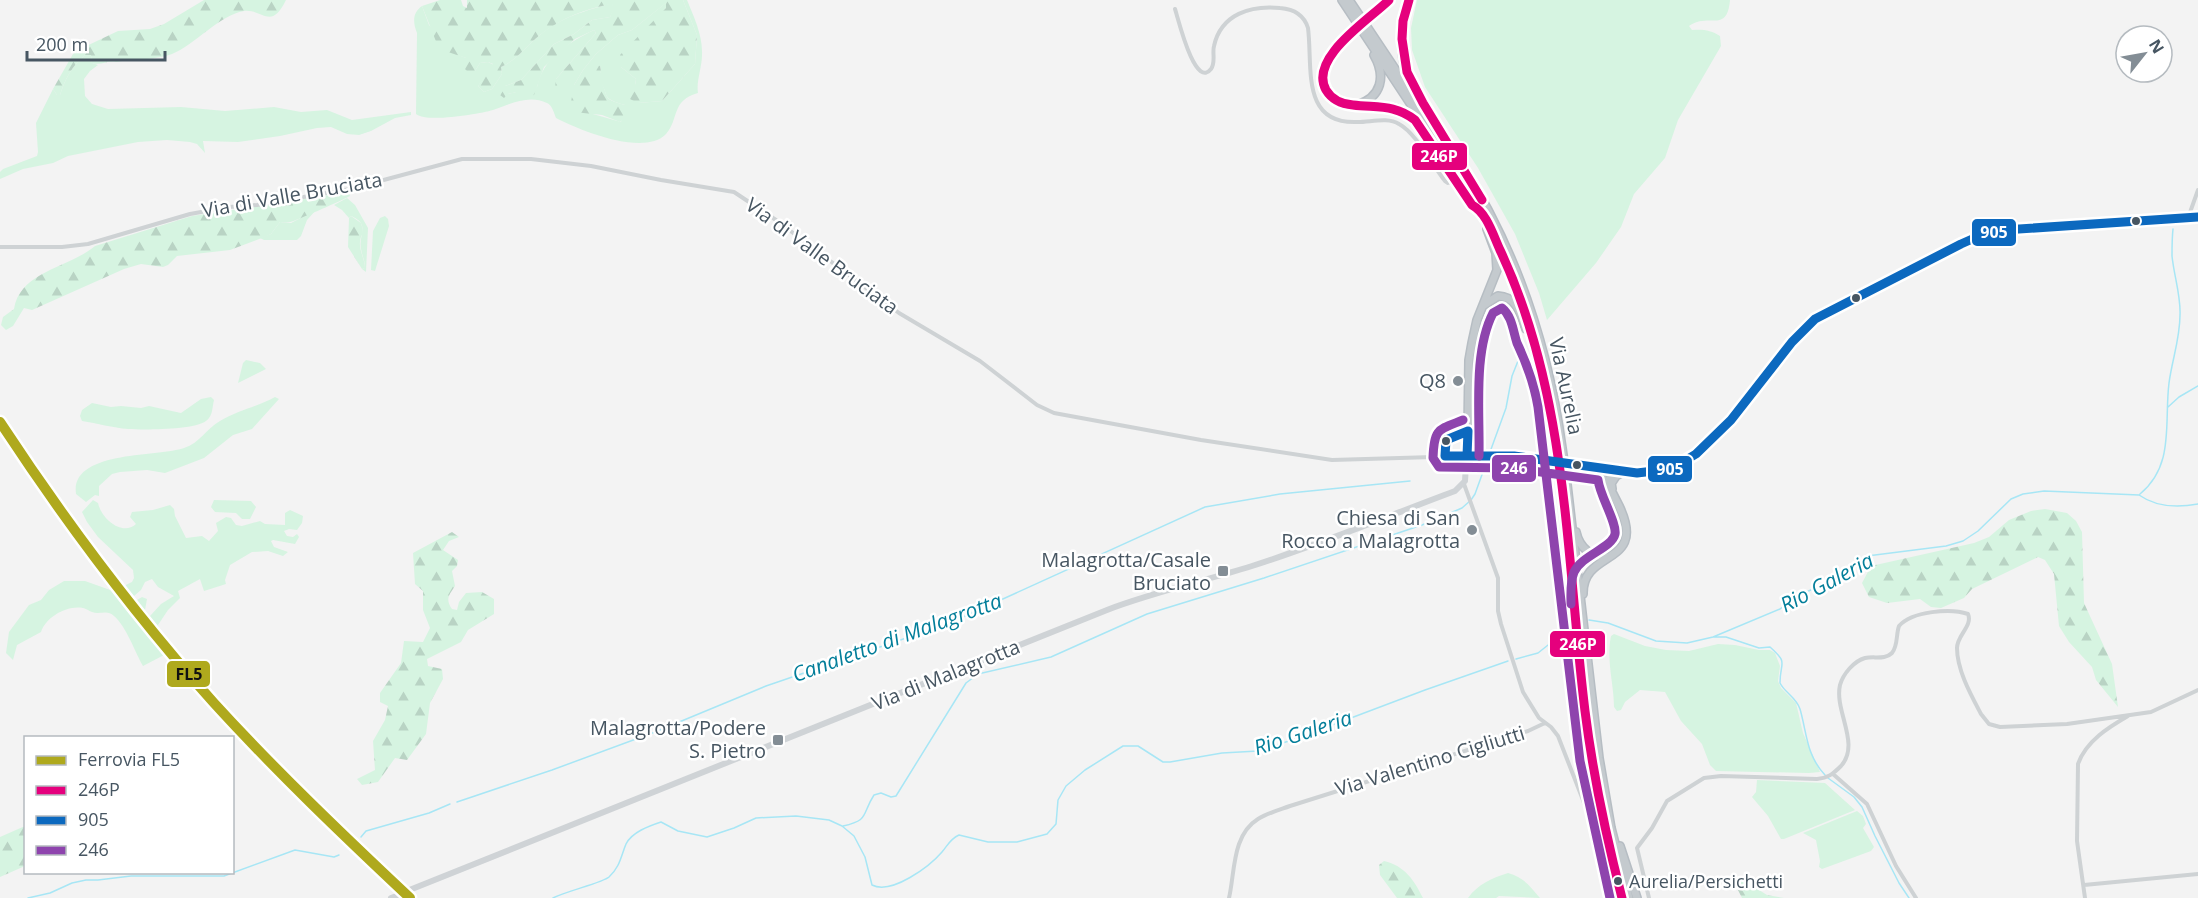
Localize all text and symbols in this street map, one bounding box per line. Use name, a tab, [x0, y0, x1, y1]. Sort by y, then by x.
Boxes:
scale bar	[27, 24, 165, 62]
north arrow	[2114, 24, 2174, 84]
text: 200 m	[36, 32, 88, 56]
text: N	[2144, 35, 2170, 58]
line badge: 246P	[1411, 142, 1468, 171]
text: 246P	[1420, 145, 1458, 167]
street label: Via di Valle Bruciata	[200, 165, 384, 224]
street label: Via di Valle Bruciata	[740, 191, 904, 320]
unlabelled marker	[2130, 215, 2142, 227]
line badge: 905	[1971, 218, 2017, 247]
text: 905	[1980, 221, 2008, 243]
unlabelled marker	[1850, 292, 1862, 304]
street label: Via Aurelia	[1543, 335, 1590, 437]
place label: Q8	[1419, 367, 1446, 394]
marker: Q8	[1451, 374, 1465, 388]
unlabelled marker	[1440, 435, 1452, 447]
line badge: 246	[1491, 454, 1537, 483]
line badge: 905	[1647, 455, 1693, 483]
text: 246	[1500, 457, 1528, 479]
text: 905	[1656, 458, 1684, 480]
unlabelled marker	[1571, 459, 1583, 471]
place label: Chiesa di San Rocco a Malagrotta	[1281, 504, 1460, 554]
marker: Chiesa di San Rocco a Malagrotta	[1465, 523, 1479, 537]
place label: Malagrotta/Casale Bruciato	[1041, 546, 1211, 596]
water label: Rio Galeria	[1775, 546, 1878, 618]
marker: Malagrotta/Casale Bruciato	[1216, 564, 1230, 578]
water label: Canaletto di Malagrotta	[788, 586, 1006, 688]
line badge: 246P	[1549, 630, 1606, 658]
street label: Via di Malagrotta	[868, 633, 1024, 717]
text: 246P	[1559, 633, 1597, 655]
line badge: FL5	[166, 660, 211, 688]
text: FL5	[176, 663, 202, 685]
water label: Rio Galeria	[1250, 703, 1356, 761]
place label: Malagrotta/Podere S. Pietro	[590, 714, 766, 764]
street label: Via Valentino Cigliutti	[1332, 719, 1528, 802]
marker: Malagrotta/Podere S. Pietro	[771, 733, 785, 747]
legend	[24, 736, 234, 874]
text: Ferrovia FL5	[78, 747, 180, 771]
text: 246P	[78, 777, 120, 801]
text: 905	[78, 807, 109, 831]
text: 246	[78, 837, 109, 861]
place label: Aurelia/Persichetti	[1629, 869, 1783, 893]
marker: Aurelia/Persichetti	[1612, 875, 1624, 887]

